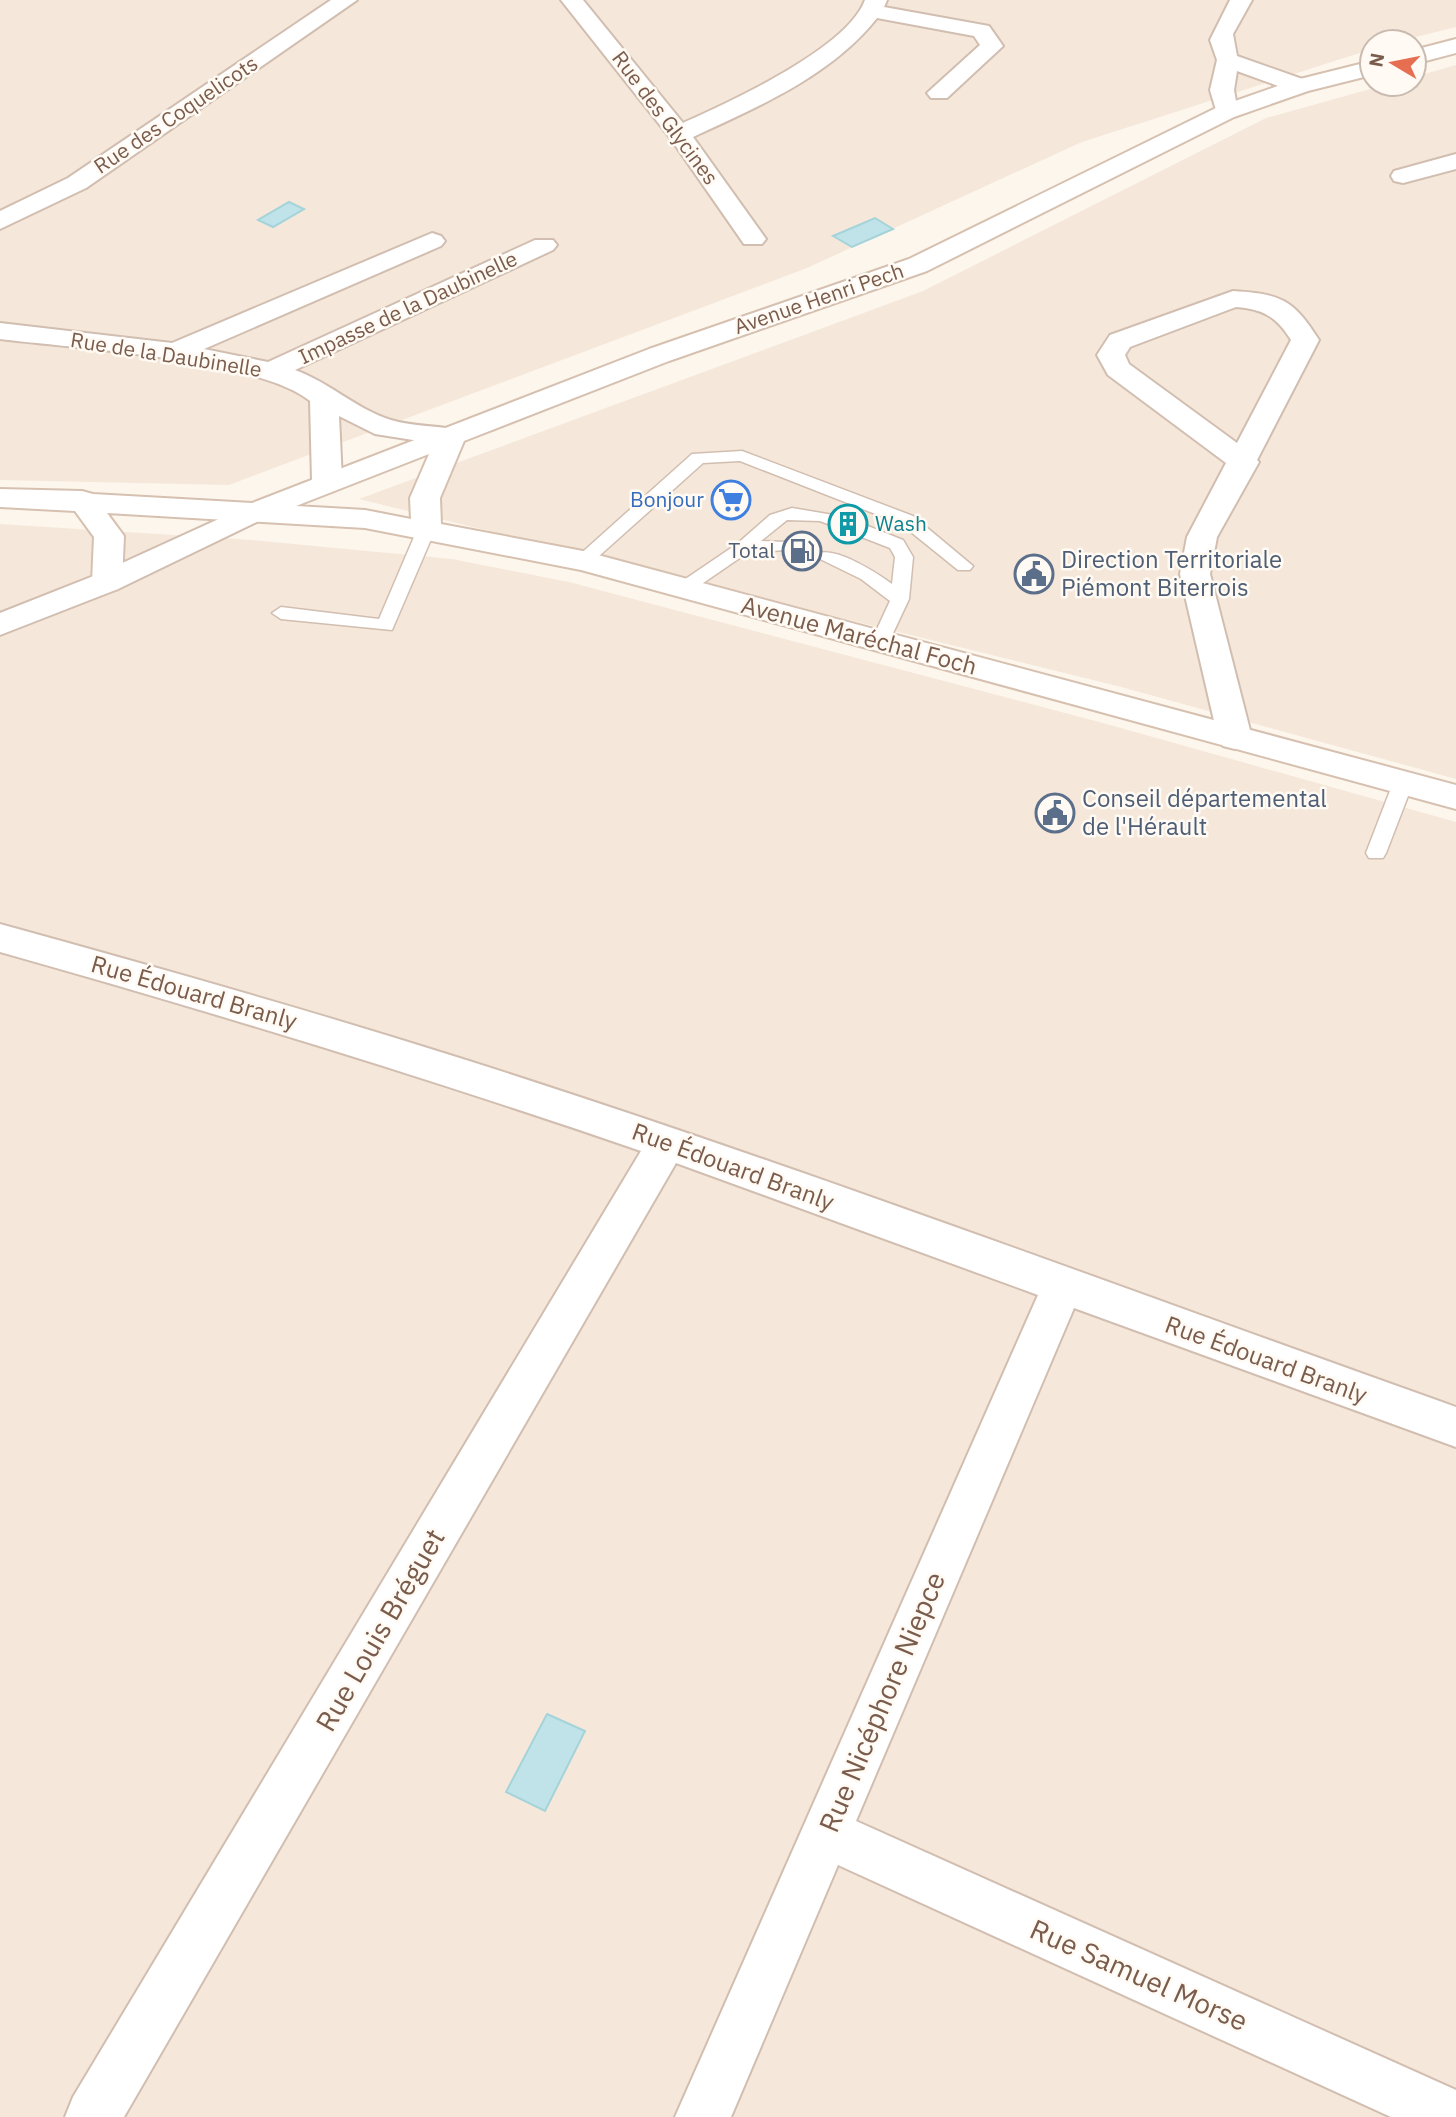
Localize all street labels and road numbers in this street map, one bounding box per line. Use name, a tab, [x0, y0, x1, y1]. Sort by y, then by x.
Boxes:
street label: Rue des Glycines	[606, 45, 725, 190]
street label: Rue des Coquelicots	[88, 49, 263, 179]
street label: Impasse de la Daubinelle	[294, 244, 522, 370]
street label: Avenue Henri Pech	[730, 256, 907, 340]
street label: Rue de la Daubinelle	[68, 325, 264, 383]
street label: Avenue Maréchal Foch	[738, 588, 981, 682]
street label: Rue Édouard Branly	[88, 947, 301, 1037]
street label: Rue Édouard Branly	[628, 1115, 839, 1217]
street label: Rue Édouard Branly	[1161, 1308, 1372, 1410]
street label: Rue Louis Bréguet	[307, 1522, 453, 1738]
street label: Rue Nicéphore Niepce	[810, 1566, 953, 1838]
street label: Rue Samuel Morse	[1024, 1910, 1254, 2039]

